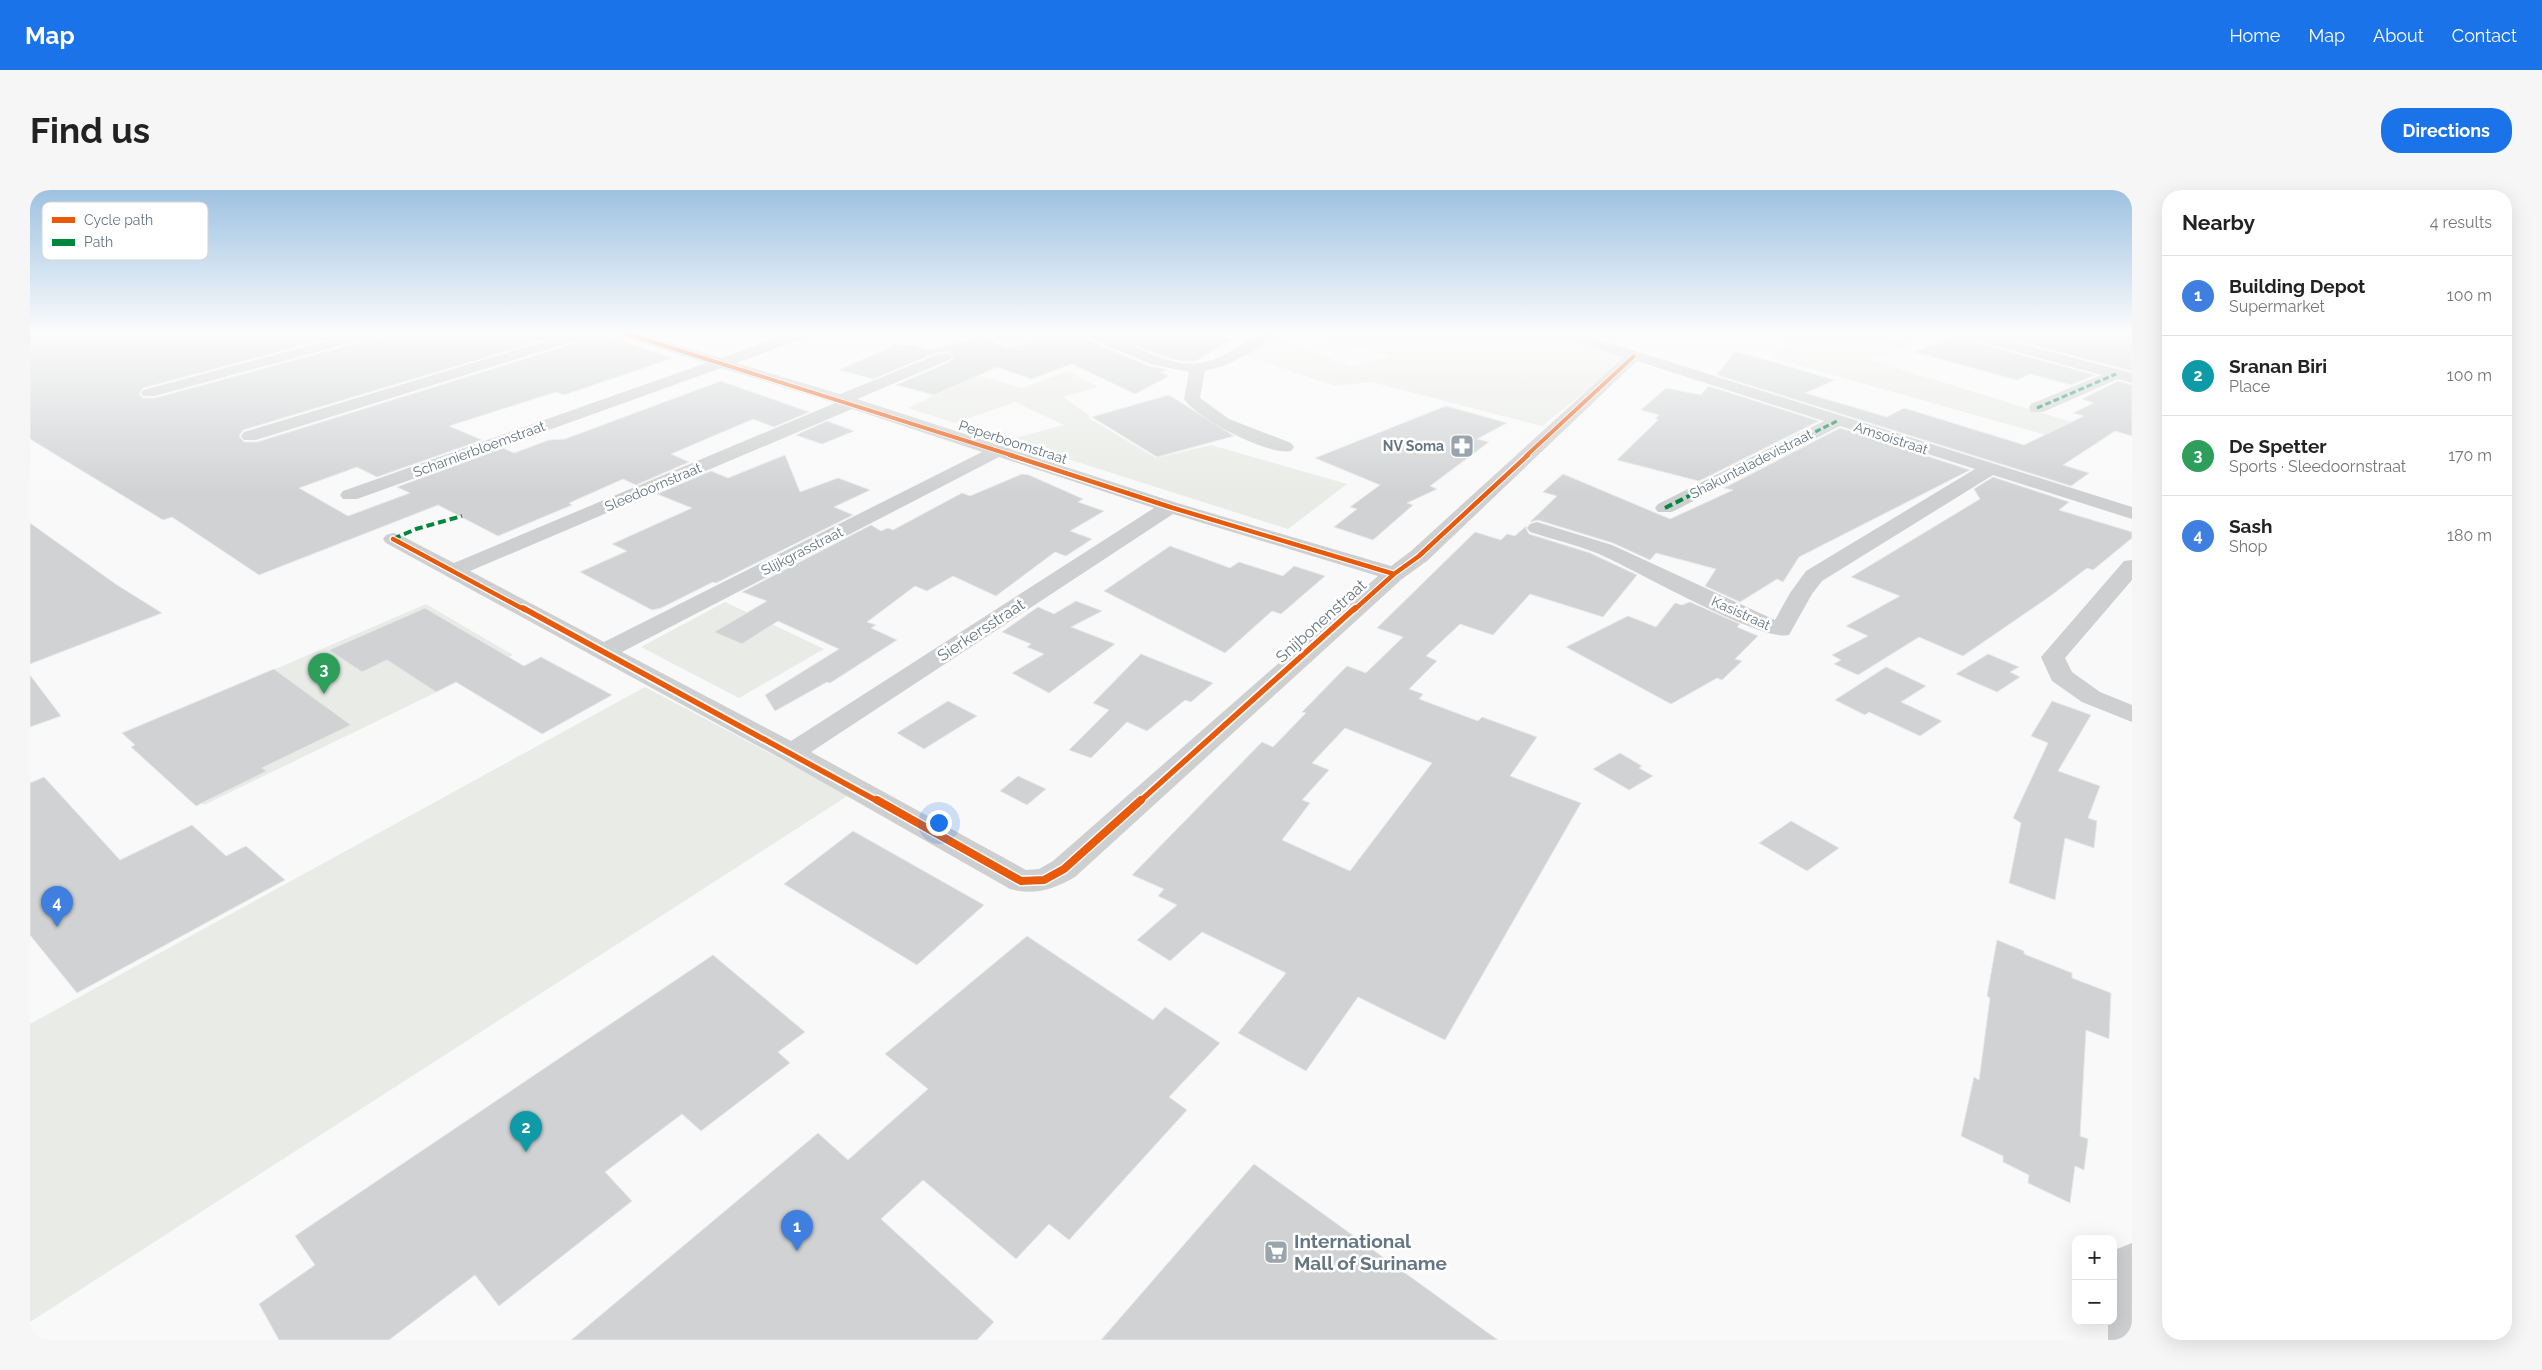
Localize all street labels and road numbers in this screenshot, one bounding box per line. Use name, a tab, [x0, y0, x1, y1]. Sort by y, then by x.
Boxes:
street label: Peperboomstraat	[957, 417, 1069, 467]
street label: Scharnierbloemstraat	[411, 418, 547, 480]
street label: Amsoistraat	[1852, 419, 1930, 458]
street label: Shakuntaladevistraat	[1687, 426, 1815, 502]
street label: Sleedoornstraat	[602, 459, 704, 515]
street label: Slijkgrasstraat	[758, 523, 846, 578]
street label: Snijbonenstraat	[1272, 575, 1371, 667]
street label: Kasistraat	[1709, 593, 1773, 633]
street label: Sierkersstraat	[934, 594, 1029, 665]

